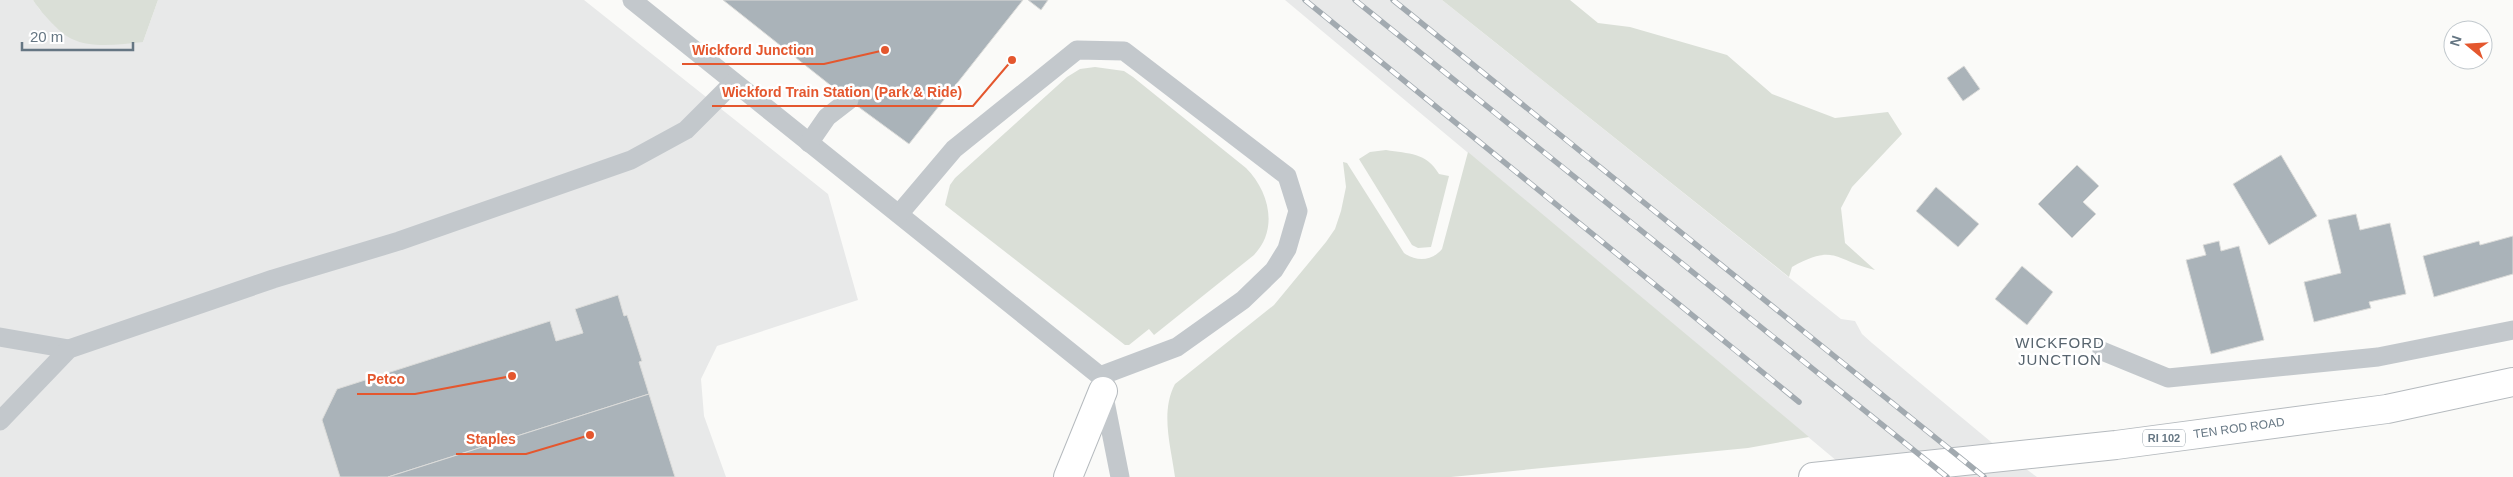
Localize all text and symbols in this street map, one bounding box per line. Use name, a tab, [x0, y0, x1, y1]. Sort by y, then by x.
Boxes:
scale bar	[22, 20, 134, 52]
north arrow	[2443, 20, 2493, 70]
text: 20 m	[30, 28, 63, 45]
text: N	[2446, 34, 2465, 48]
callout: Wickford Junction	[682, 35, 824, 64]
text: Wickford Junction	[692, 42, 814, 58]
callout: Wickford Train Station (Park & Ride)	[712, 77, 973, 106]
text: Wickford Train Station (Park & Ride)	[722, 84, 962, 100]
district label: WICKFORD JUNCTION	[2015, 334, 2105, 368]
callout: Petco	[357, 365, 415, 394]
text: Petco	[367, 371, 405, 387]
street label: TEN ROD ROAD	[2192, 415, 2286, 441]
callout: Staples	[456, 425, 526, 454]
road number: RI 102	[2143, 429, 2185, 446]
text: Staples	[466, 431, 516, 447]

